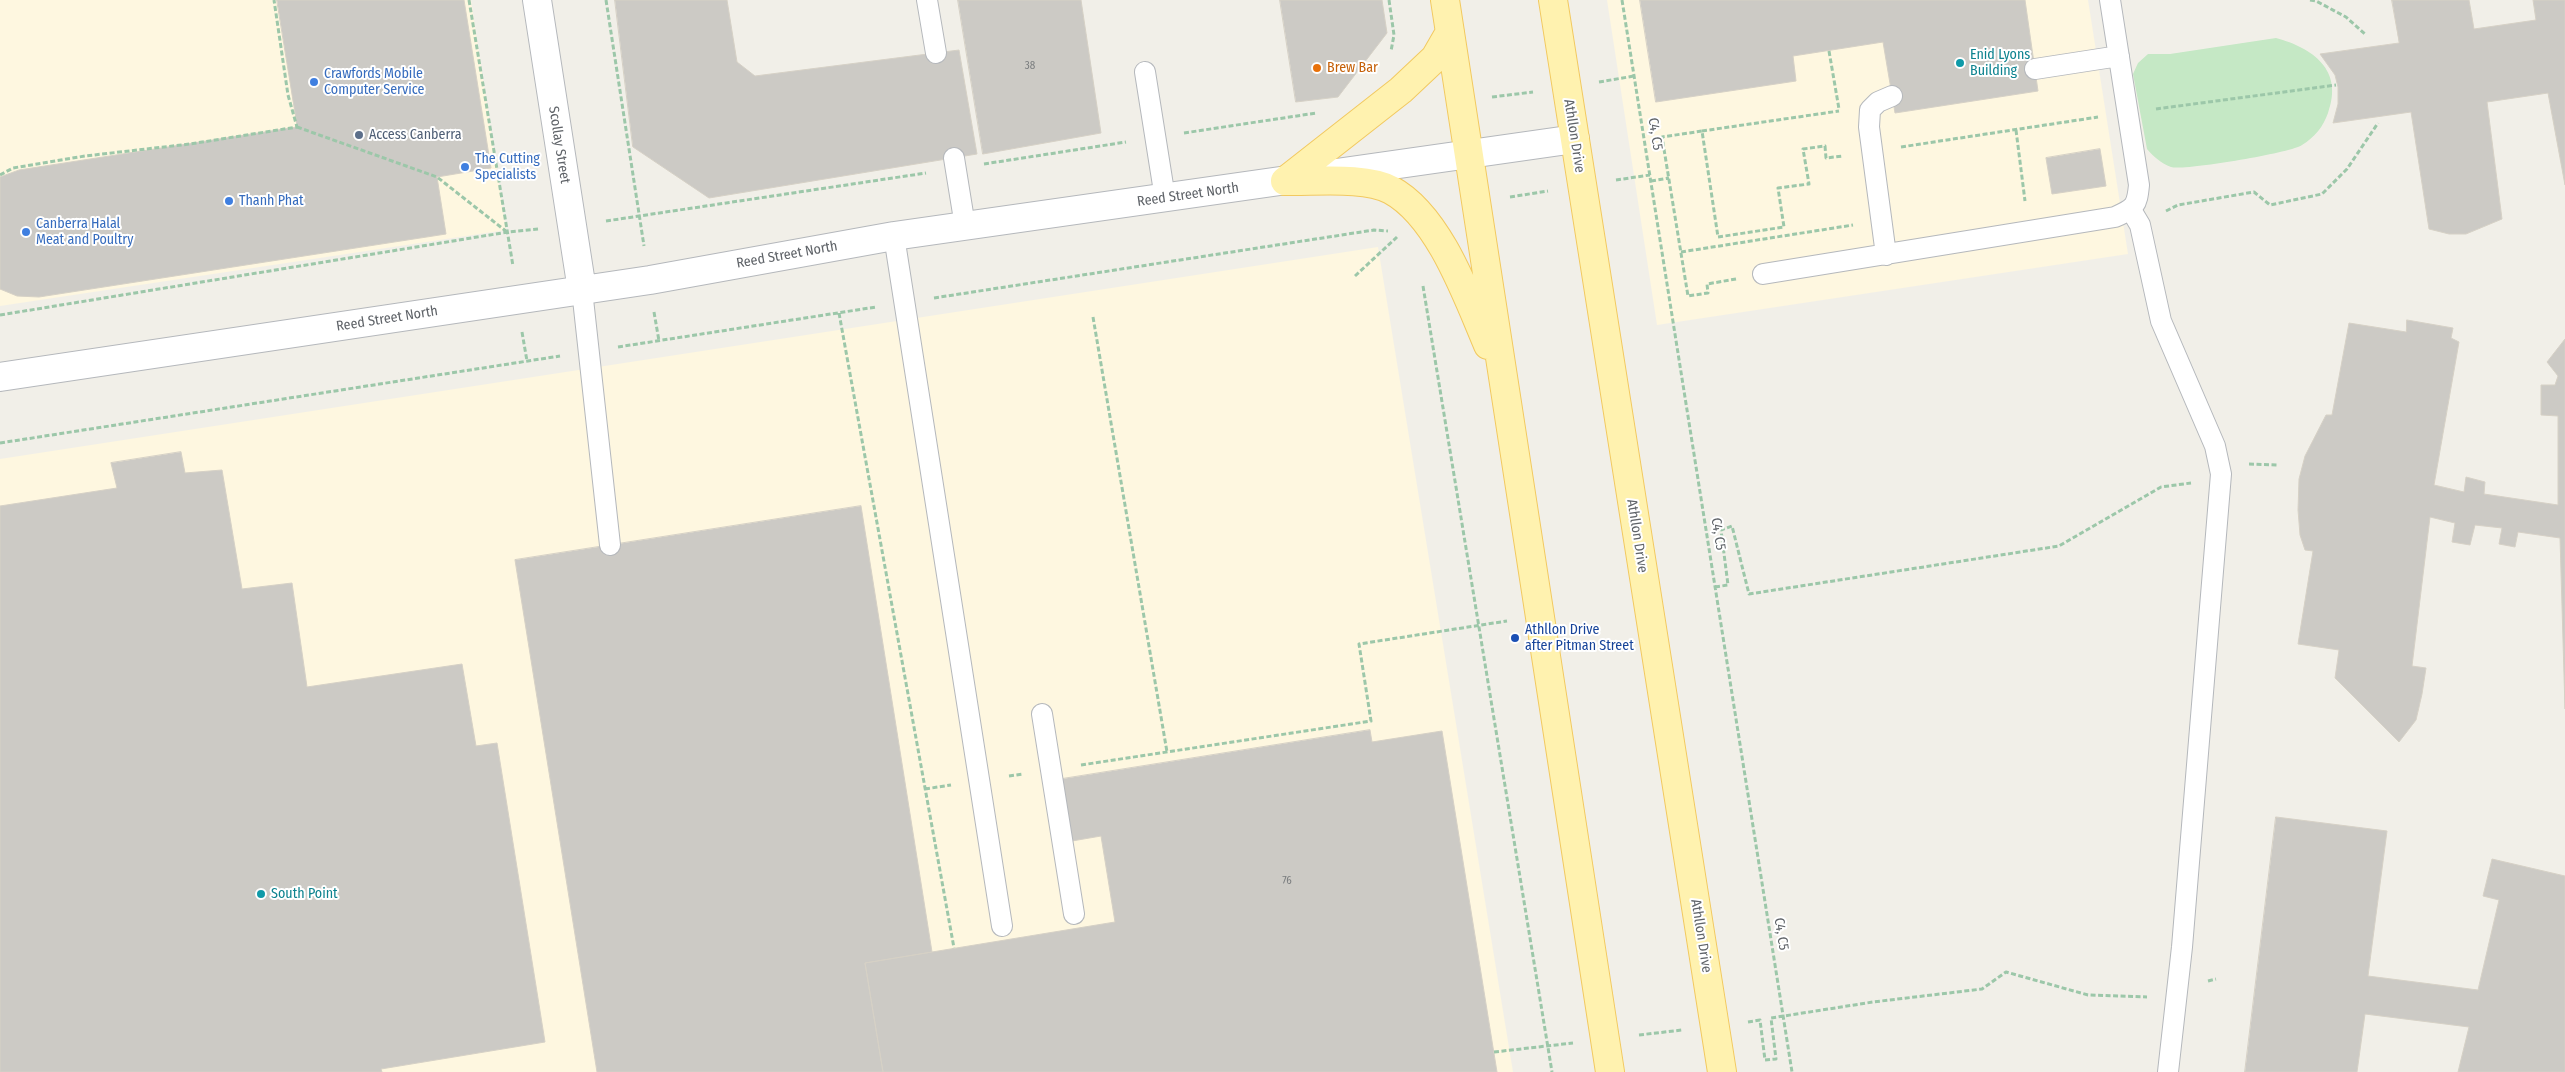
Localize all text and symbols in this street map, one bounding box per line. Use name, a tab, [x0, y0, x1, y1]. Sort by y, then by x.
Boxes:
place label: Enid Lyons Building	[1970, 47, 2030, 80]
marker: Enid Lyons Building	[1954, 57, 1966, 69]
house number: 38	[1025, 59, 1035, 73]
place label: Brew Bar	[1327, 60, 1378, 76]
marker: Brew Bar	[1311, 62, 1323, 74]
place label: Crawfords Mobile Computer Service	[324, 66, 424, 98]
marker: Crawfords Mobile Computer Service	[308, 76, 320, 88]
street label: Athllon Drive	[1560, 98, 1588, 174]
street label: Scollay Street	[545, 105, 573, 185]
street label: C4, C5	[1644, 116, 1666, 152]
place label: Access Canberra	[369, 127, 462, 143]
marker: Access Canberra	[353, 129, 365, 141]
place label: The Cutting Specialists	[475, 151, 540, 184]
marker: The Cutting Specialists	[459, 161, 471, 173]
street label: Reed Street North	[1136, 180, 1240, 210]
place label: Thanh Phat	[239, 193, 304, 209]
marker: Thanh Phat	[223, 195, 235, 207]
place label: Canberra Halal Meat and Poultry	[36, 216, 133, 248]
marker: Canberra Halal Meat and Poultry	[20, 226, 32, 238]
street label: Reed Street North	[735, 238, 839, 272]
street label: Reed Street North	[335, 303, 439, 335]
street label: Athllon Drive	[1623, 498, 1651, 574]
street label: C4, C5	[1707, 516, 1729, 552]
place label: Athllon Drive after Pitman Street	[1525, 622, 1634, 654]
marker: Athllon Drive after Pitman Street	[1509, 632, 1521, 644]
house number: 76	[1282, 874, 1292, 888]
place label: South Point	[271, 886, 338, 902]
marker: South Point	[255, 888, 267, 900]
street label: Athllon Drive	[1687, 898, 1715, 974]
street label: C4, C5	[1770, 916, 1792, 952]

